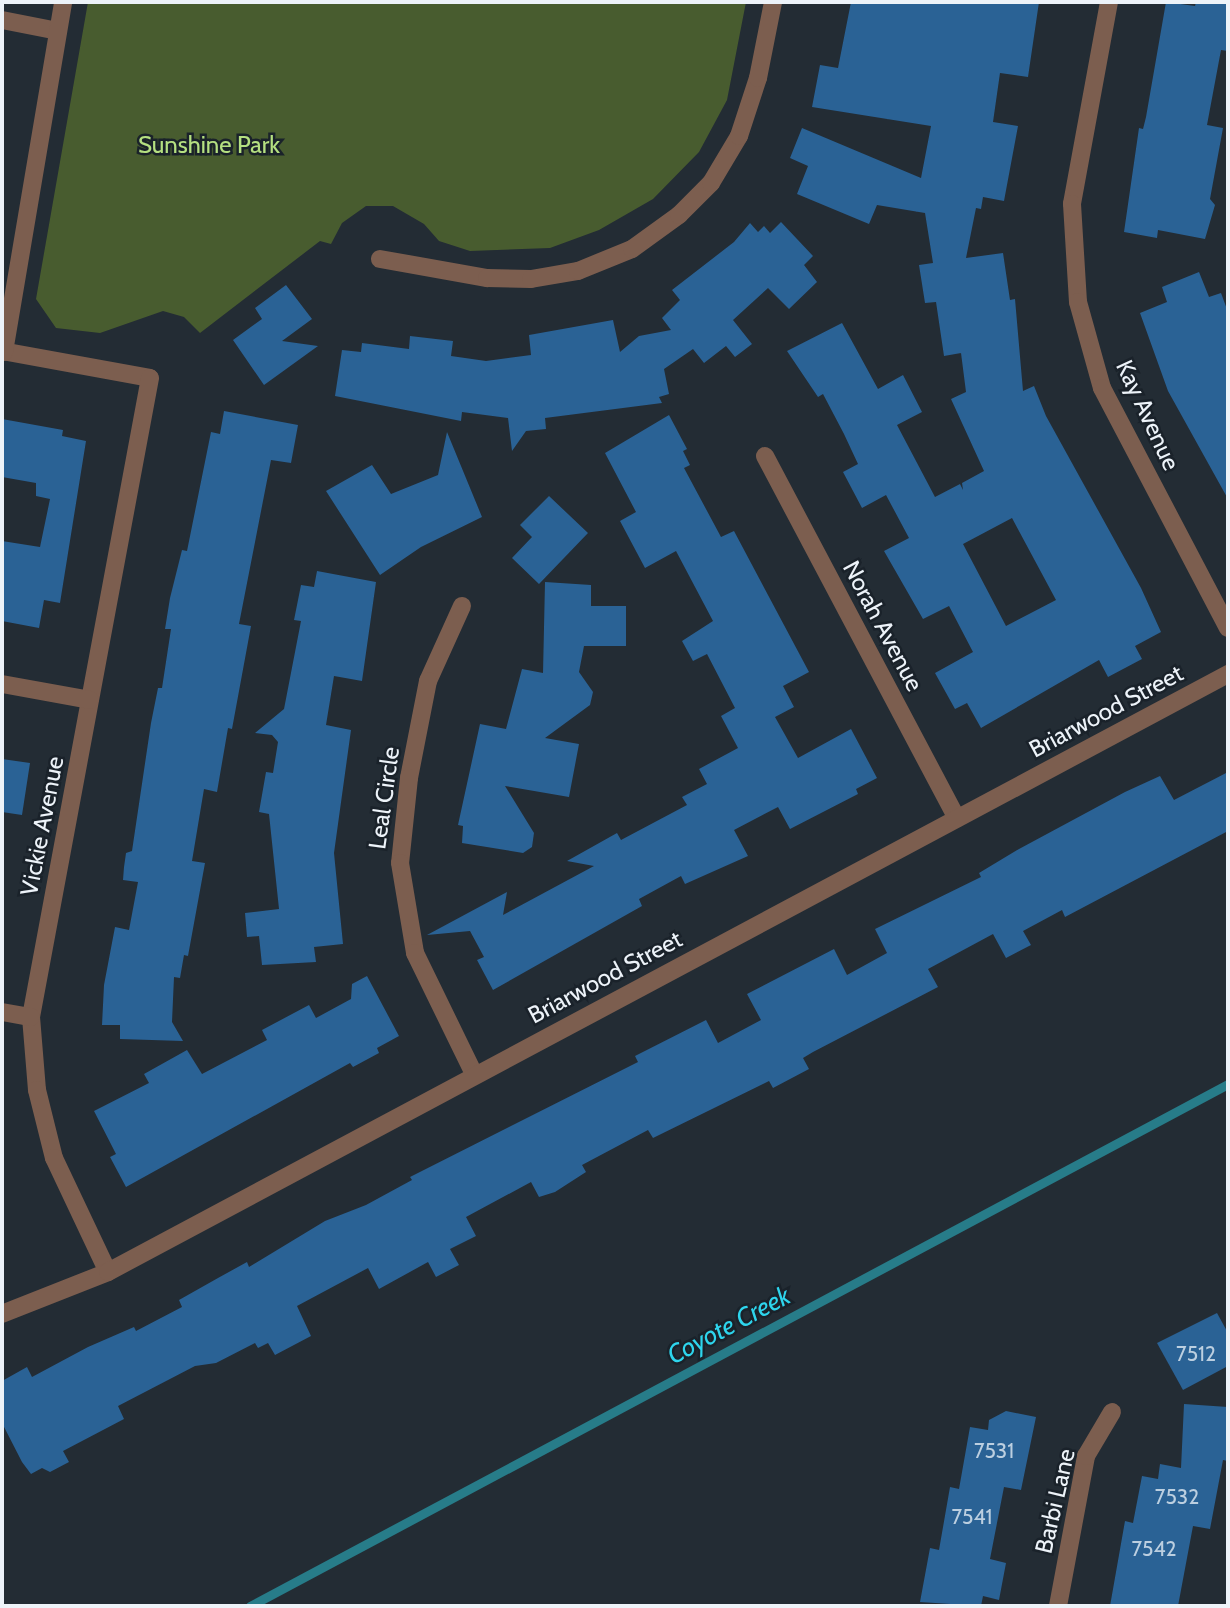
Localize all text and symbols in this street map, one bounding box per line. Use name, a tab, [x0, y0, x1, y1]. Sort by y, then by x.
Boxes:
park label: Sunshine Park	[138, 131, 280, 159]
street label: Kay Avenue	[1110, 355, 1186, 475]
street label: Norah Avenue	[837, 556, 929, 696]
street label: Briarwood Street	[1024, 658, 1188, 764]
street label: Leal Circle	[363, 745, 405, 851]
street label: Vickie Avenue	[14, 754, 70, 898]
street label: Briarwood Street	[523, 924, 687, 1030]
water label: Coyote Creek	[662, 1281, 796, 1371]
house number: 7512	[1176, 1341, 1216, 1367]
house number: 7531	[974, 1438, 1014, 1464]
street label: Barbi Lane	[1029, 1446, 1081, 1556]
house number: 7532	[1155, 1484, 1199, 1510]
house number: 7541	[952, 1504, 992, 1530]
house number: 7542	[1131, 1536, 1177, 1562]

